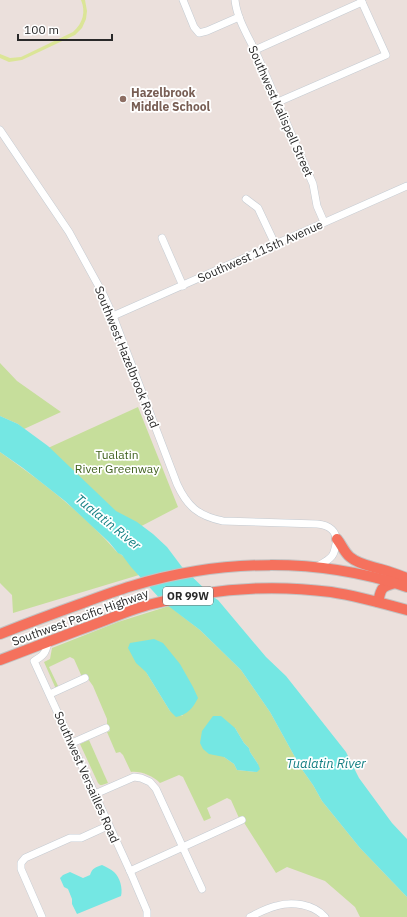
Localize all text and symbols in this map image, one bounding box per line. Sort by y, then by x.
scale bar [18,16,112,42]
text: 100 m [24,22,59,37]
street label: Southwest Kalispell Street [245,43,317,179]
place label: Hazelbrook Middle School [131,85,210,114]
marker: Hazelbrook Middle School [118,94,128,104]
street label: Southwest 115th Avenue [195,216,325,285]
street label: Southwest Hazelbrook Road [92,284,162,430]
park label: Tualatin River Greenway [75,447,159,476]
water label: Tualatin River [72,490,145,554]
street label: Southwest Pacific Highway [10,585,150,649]
road number: OR 99W [163,587,213,605]
street label: Southwest Versailles Road [51,709,123,845]
water label: Tualatin River [286,755,367,772]

